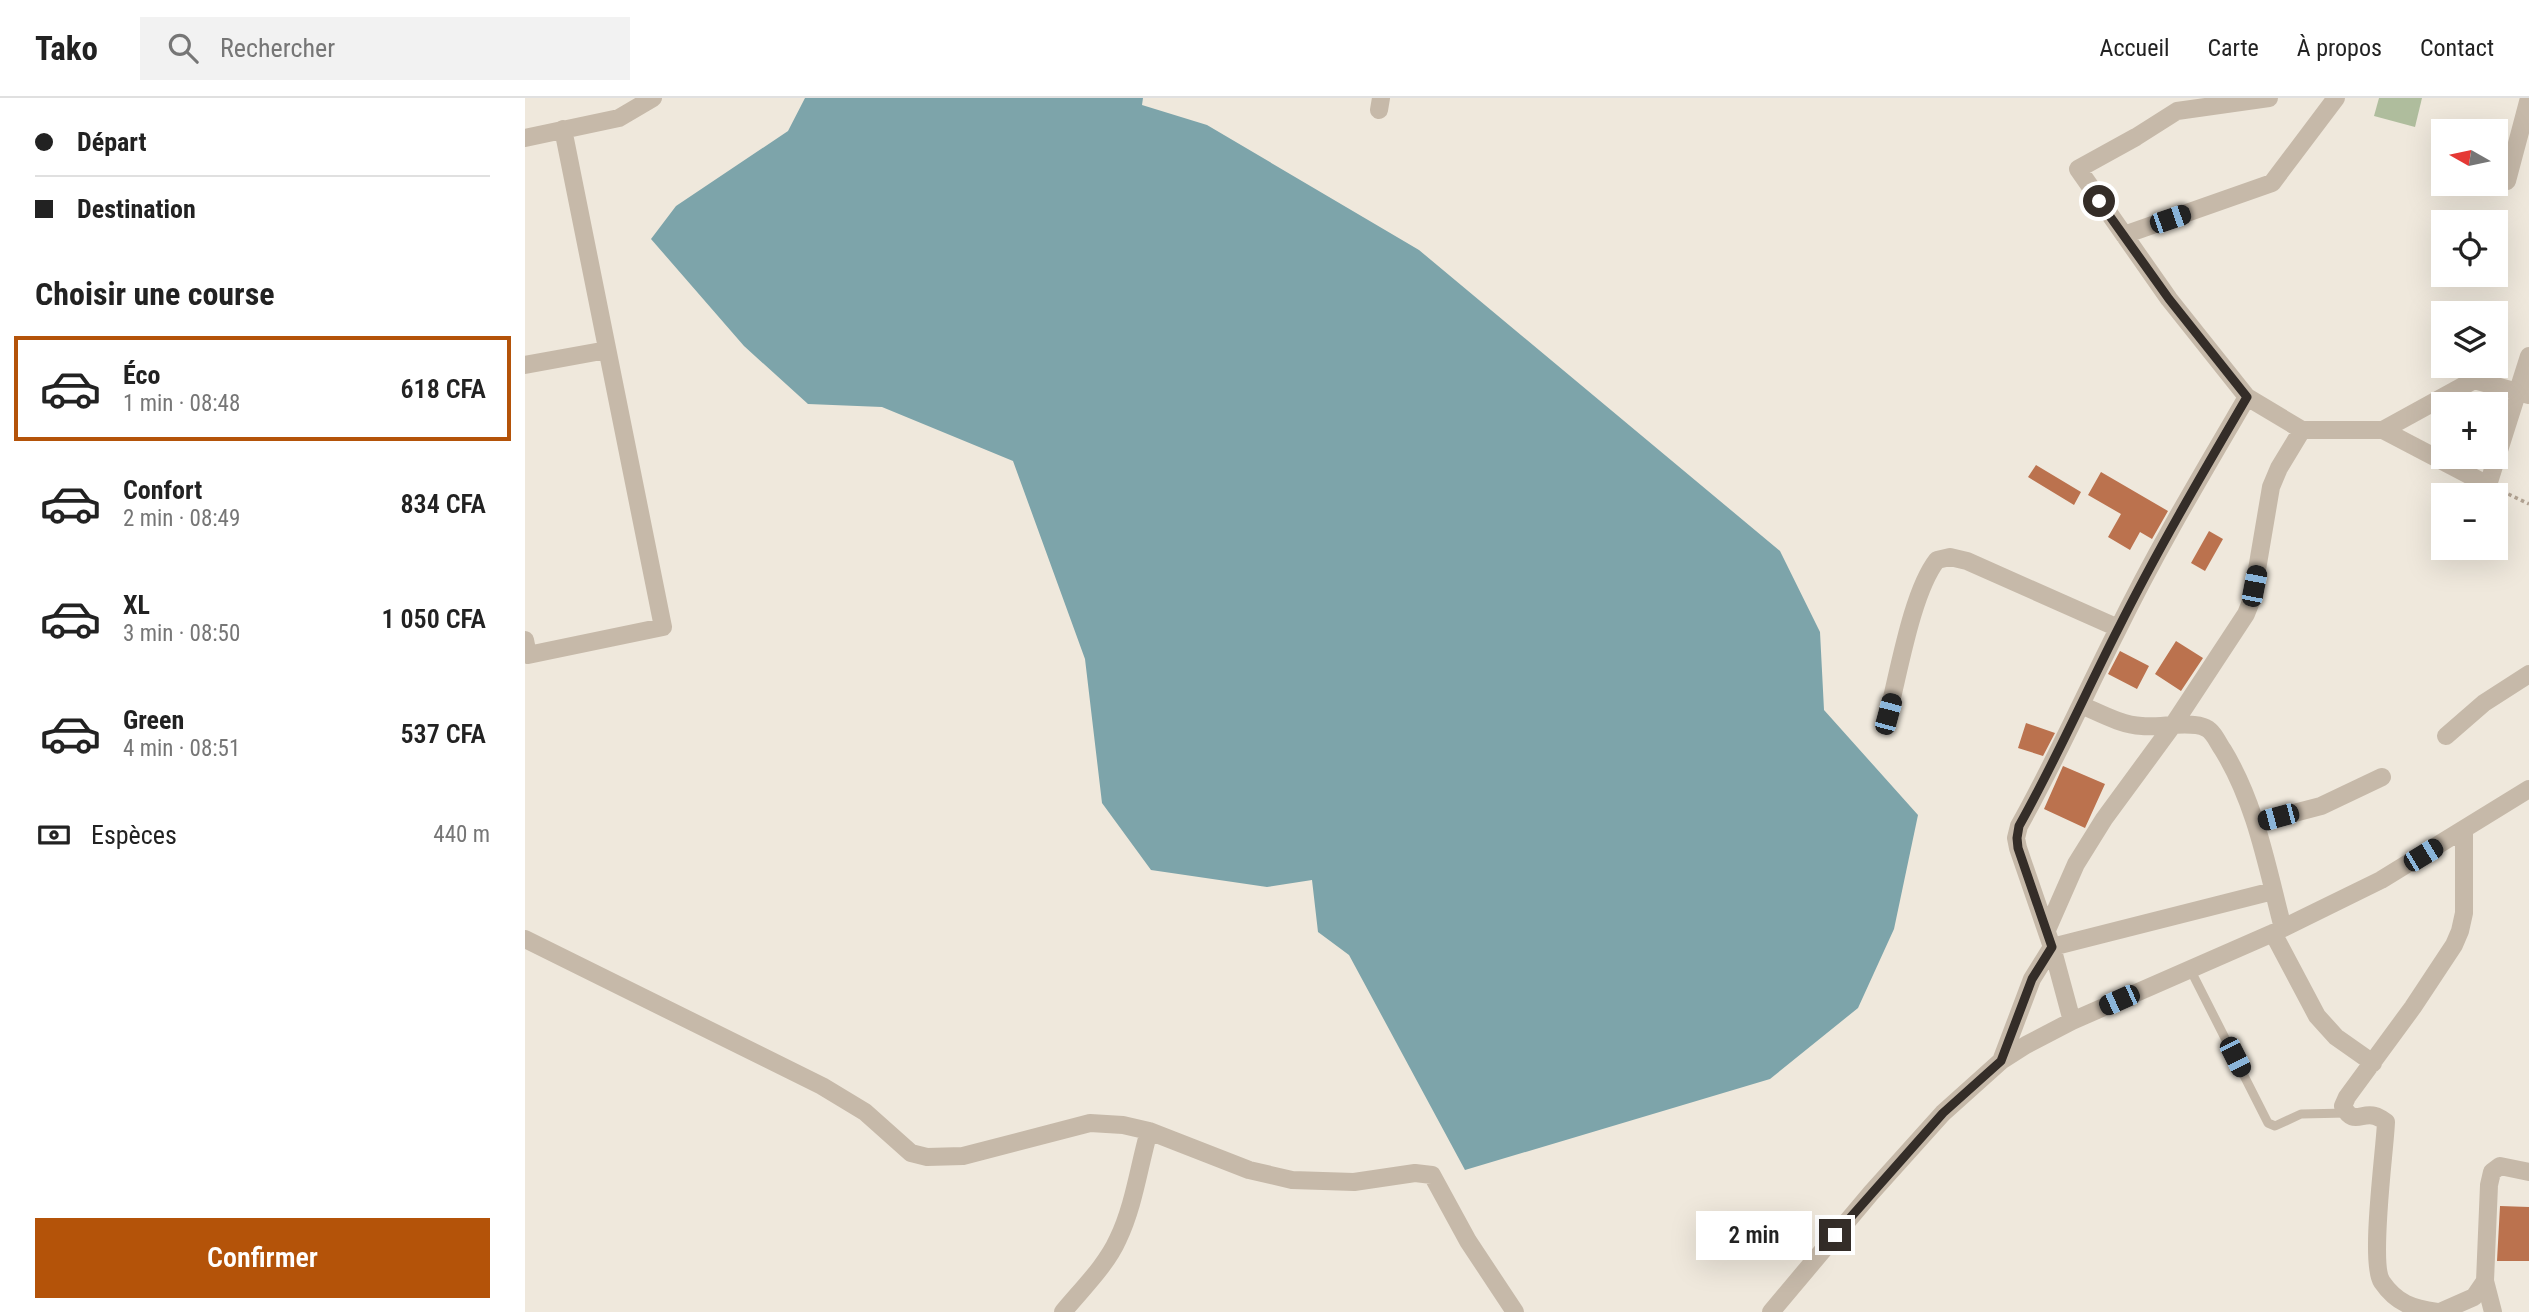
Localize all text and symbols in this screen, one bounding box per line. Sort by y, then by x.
search box [140,17,630,80]
text: Tako [35,29,98,68]
icon: search [164,29,202,67]
text: Rechercher [220,33,335,63]
text: Accueil [2100,34,2169,62]
text: Carte [2207,34,2259,62]
text: À propos [2297,34,2382,62]
text: Contact [2420,34,2494,62]
north arrow [2431,119,2508,196]
map controls [2431,119,2508,560]
text: Départ [77,127,146,157]
route start [2083,185,2115,217]
text: Destination [77,194,196,224]
car [2147,202,2194,236]
button: locate [2431,210,2508,287]
text: Choisir une course [35,275,275,313]
button: layers [2431,301,2508,378]
icon: car [39,357,102,420]
text: Éco [123,360,160,390]
text: 618 CFA [401,374,486,404]
text: 1 min · 08:48 [123,390,240,417]
button: + [2431,392,2508,469]
icon: car [39,472,102,535]
text: Confort [123,475,202,505]
button: − [2431,483,2508,560]
text: 834 CFA [401,489,486,519]
text: 2 min · 08:49 [123,505,240,532]
car [2240,563,2269,609]
icon: car [39,587,102,650]
text: XL [123,590,150,620]
text: 1 050 CFA [381,604,486,634]
text: 3 min · 08:50 [123,620,240,647]
car [1873,691,1904,737]
icon: car [39,702,102,765]
text: Green [123,705,184,735]
text: 537 CFA [401,719,486,749]
text: 4 min · 08:51 [123,735,240,762]
car [2255,801,2302,833]
icon: cash [35,816,73,854]
text: Espèces [91,820,177,850]
text: 440 m [433,821,490,848]
car [2400,835,2447,875]
car [2096,982,2143,1018]
car [2217,1034,2254,1080]
callout: 2 min [1695,1210,1811,1260]
button: Confirmer [35,1218,490,1298]
route end [1819,1219,1851,1251]
text: 2 min [1729,1222,1779,1249]

